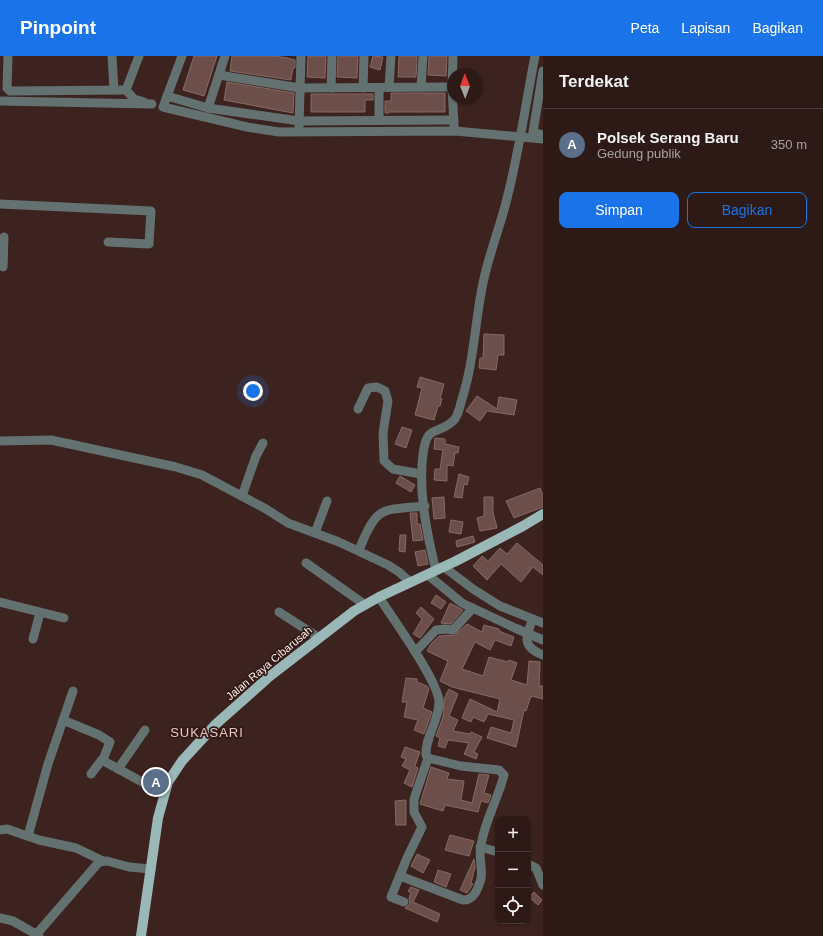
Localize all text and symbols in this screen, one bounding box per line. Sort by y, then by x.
text: Pinpoint [20,17,96,38]
text: Peta [631,20,659,36]
text: Lapisan [681,20,730,36]
text: Bagikan [752,20,803,36]
north arrow [447,68,483,104]
text: Terdekat [559,72,629,91]
text: Polsek Serang Baru [597,129,739,146]
text: A [567,137,577,152]
text: 350 m [771,137,807,152]
text: Gedung publik [597,146,681,161]
button: Simpan [559,192,679,228]
button: Bagikan [687,192,807,228]
your location [243,381,263,401]
street label: Jalan Raya Cibarusah [224,624,314,702]
district label: SUKASARI [170,725,244,740]
pin: A [143,767,169,797]
map controls [495,816,531,924]
button: + [495,816,531,852]
button: − [495,852,531,888]
button: locate [495,888,531,924]

